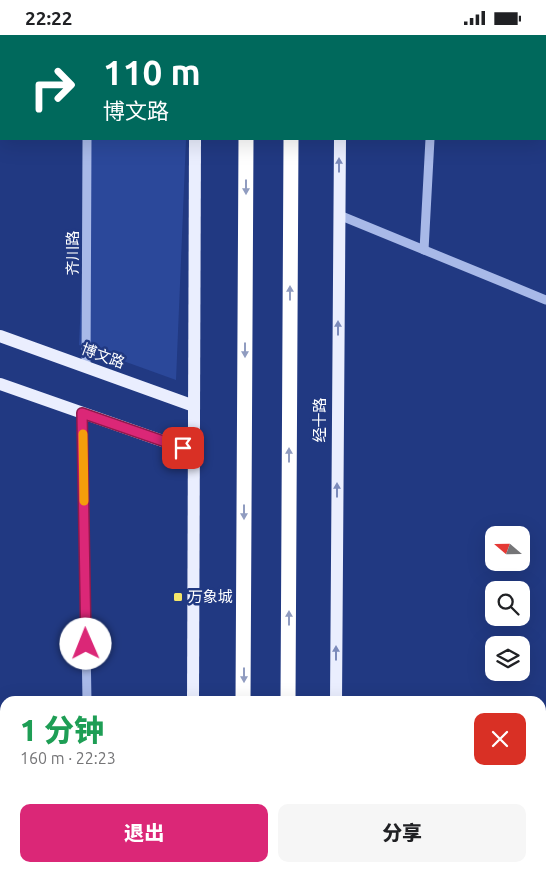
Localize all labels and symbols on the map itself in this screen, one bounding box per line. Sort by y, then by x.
one-way arrow [336,157,344,173]
one-way arrow [242,180,250,196]
street label: 齐川路 [64,230,81,276]
one-way arrow [286,284,294,300]
one-way arrow [334,319,342,335]
street label: 博文路 [79,340,127,371]
one-way arrow [241,342,249,358]
street label: 经十路 [311,397,328,443]
pin [162,427,204,469]
one-way arrow [285,447,293,463]
one-way arrow [333,482,341,498]
one-way arrow [240,505,248,521]
north arrow [485,526,530,571]
place label: 万象城 [188,588,233,605]
marker: 万象城 [172,591,184,603]
one-way arrow [285,609,293,625]
position arrow [59,617,111,669]
one-way arrow [332,644,340,660]
one-way arrow [240,667,248,683]

